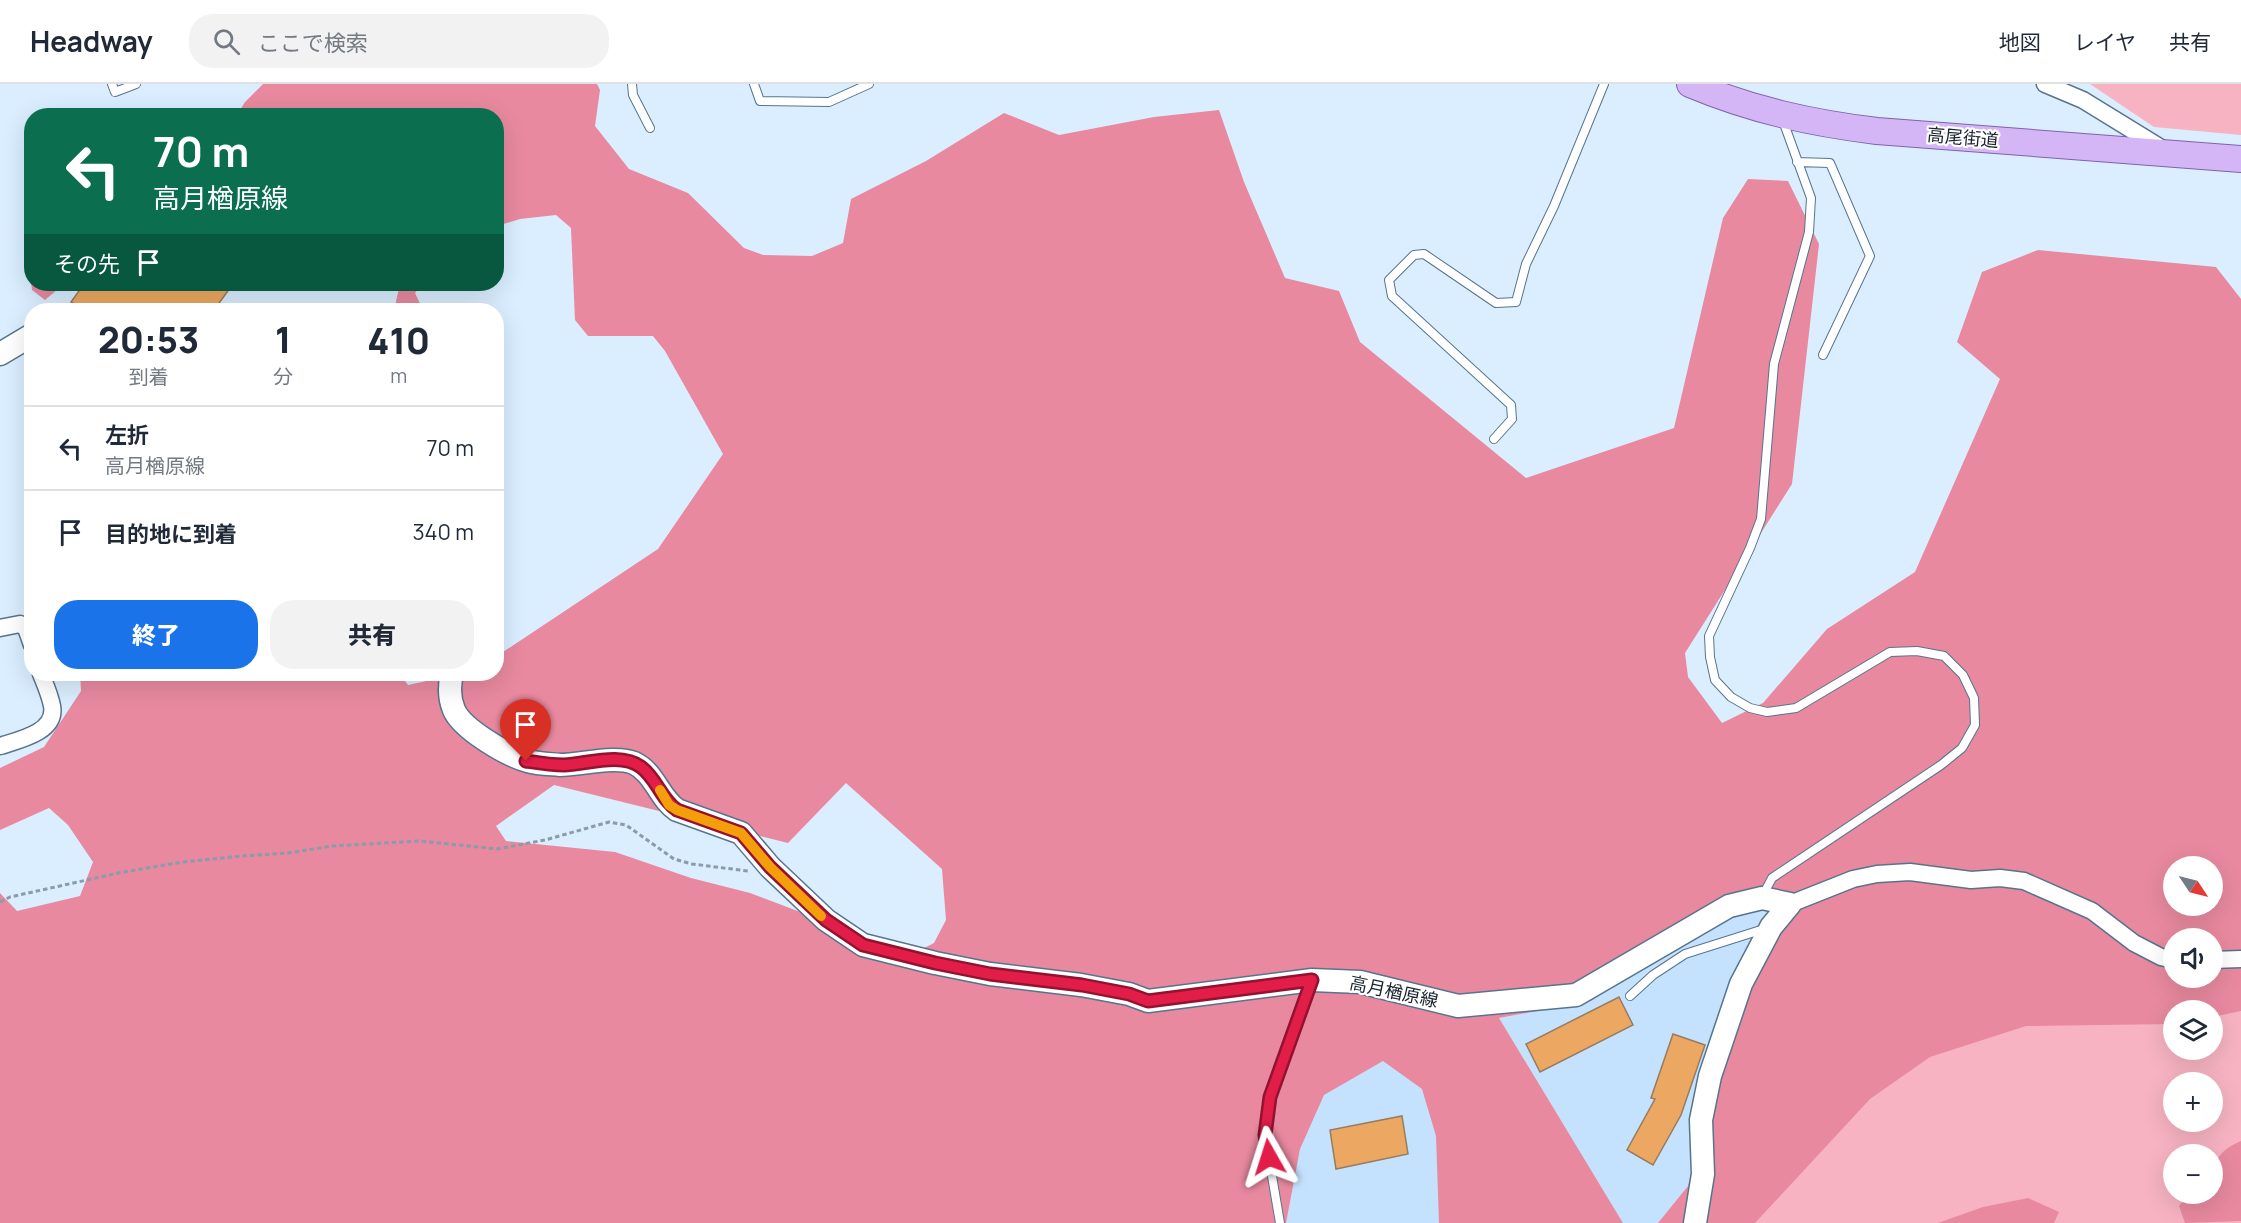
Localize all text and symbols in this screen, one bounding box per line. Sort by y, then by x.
search box [189,14,609,68]
text: Headway [30,22,153,60]
icon: search [210,25,243,58]
text: ここで検索 [258,28,368,58]
text: 地図 [1999,28,2041,56]
text: レイヤ [2074,28,2136,56]
text: 共有 [2169,28,2211,56]
text: 70 m [153,122,249,180]
street label: 高尾街道 [1926,122,2000,152]
icon: left [54,132,132,210]
text: 高月楢原線 [153,179,288,216]
icon: arrive [132,246,165,279]
text: その先 [54,249,120,279]
text: 20:53 [98,315,199,364]
text: 1 [275,315,291,364]
text: 410 [367,316,430,365]
text: m [390,362,407,389]
text: 到着 [129,363,169,390]
text: 分 [273,363,293,390]
text: 左折 [105,420,149,450]
icon: left [54,432,87,465]
text: 70 m [426,433,474,463]
text: 高月楢原線 [105,452,205,479]
icon: arrive [54,516,87,549]
text: 340 m [412,517,474,547]
text: 目的地に到着 [105,519,237,549]
button: 終了 [54,600,258,669]
button: 共有 [270,600,474,669]
pin [500,699,551,761]
icon: arrive [509,708,542,741]
north arrow [2163,856,2223,916]
map controls [2163,856,2223,1204]
button: sound [2163,928,2223,988]
street label: 高月楢原線 [1347,970,1441,1012]
button: layers [2163,1000,2223,1060]
button: + [2163,1072,2223,1132]
position arrow [1237,1125,1301,1189]
button: − [2163,1144,2223,1204]

